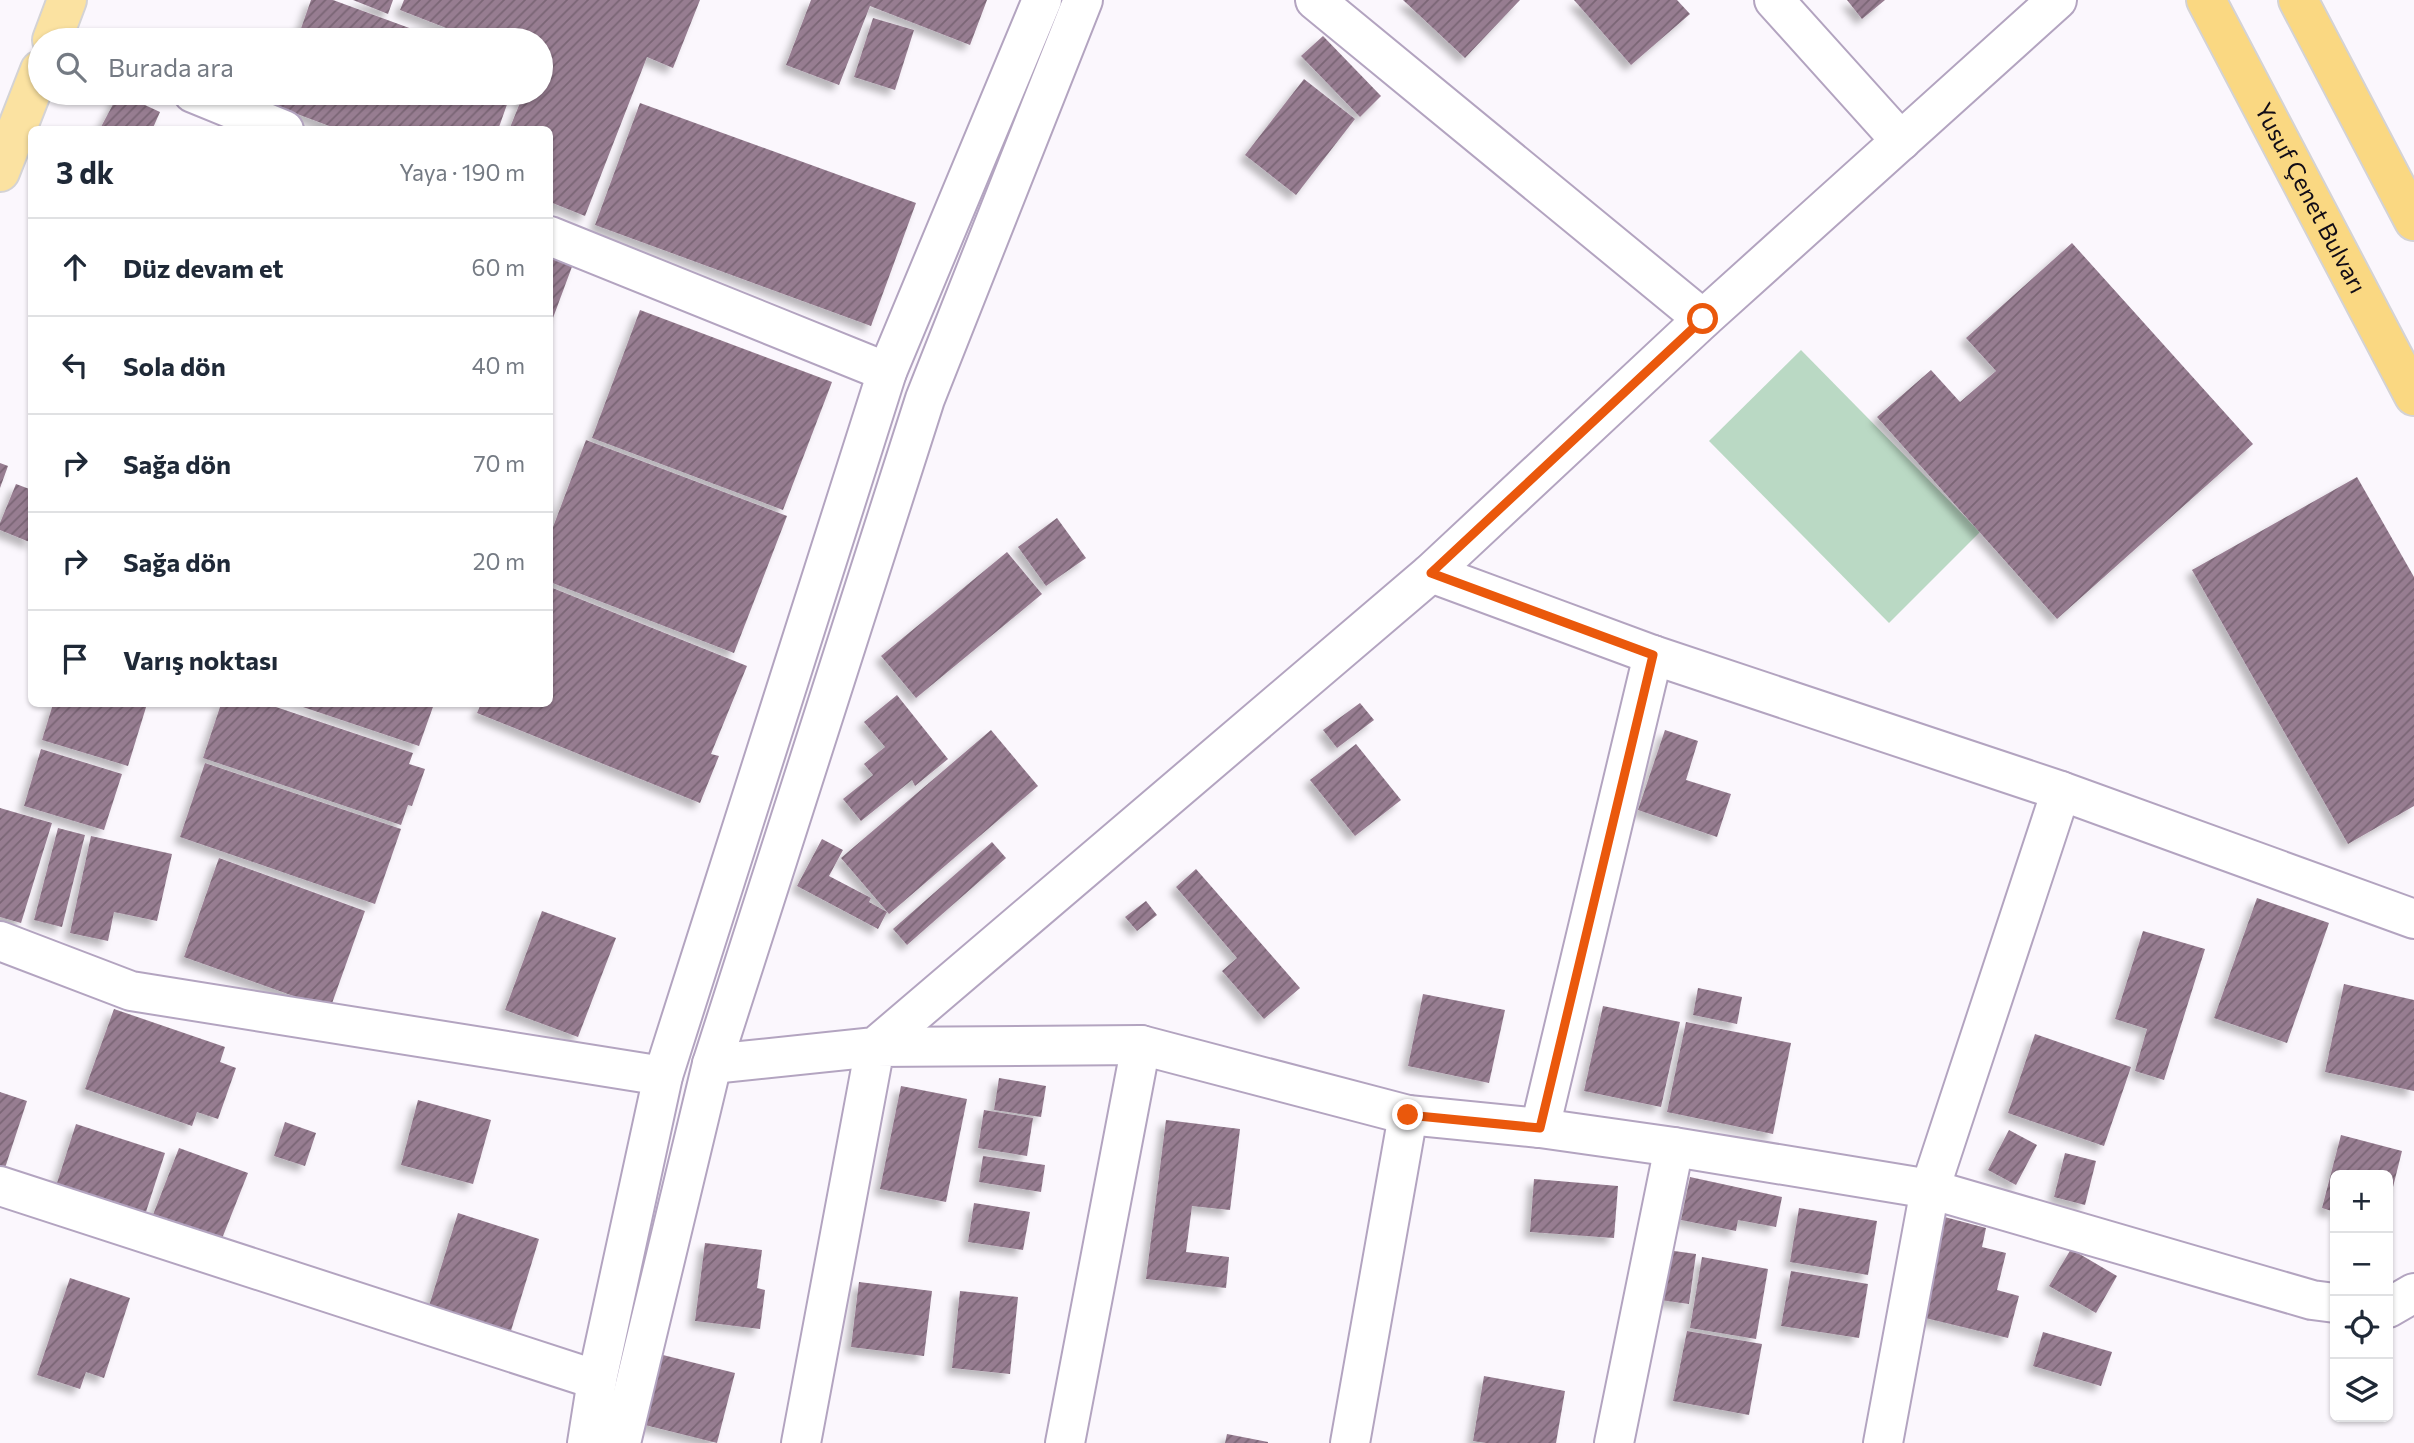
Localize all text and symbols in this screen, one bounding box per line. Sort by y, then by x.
search box [28,28,553,105]
icon: search [52,48,90,86]
text: Burada ara [108,51,234,82]
street label: Yusuf Çenet Bulvarı [2250,97,2373,298]
text: 3 dk [56,153,114,190]
text: Yaya · 190 m [399,158,525,186]
icon: ahead [56,248,94,286]
text: Düz devam et [123,252,284,283]
text: 60 m [472,253,525,281]
route start [1687,303,1718,334]
icon: left [56,346,94,384]
text: Sola dön [123,350,226,381]
text: 40 m [472,351,525,379]
icon: right [56,444,94,482]
text: Sağa dön [123,448,231,479]
text: 70 m [473,449,525,477]
icon: right [56,542,94,580]
text: Sağa dön [123,546,231,577]
text: 20 m [473,547,525,575]
icon: arrive [56,640,94,678]
text: Varış noktası [123,644,278,675]
route end [1392,1099,1423,1130]
map controls [2330,1170,2393,1422]
button: + [2330,1170,2393,1233]
button: − [2330,1233,2393,1296]
button: locate [2330,1296,2393,1359]
button: layers [2330,1359,2393,1422]

